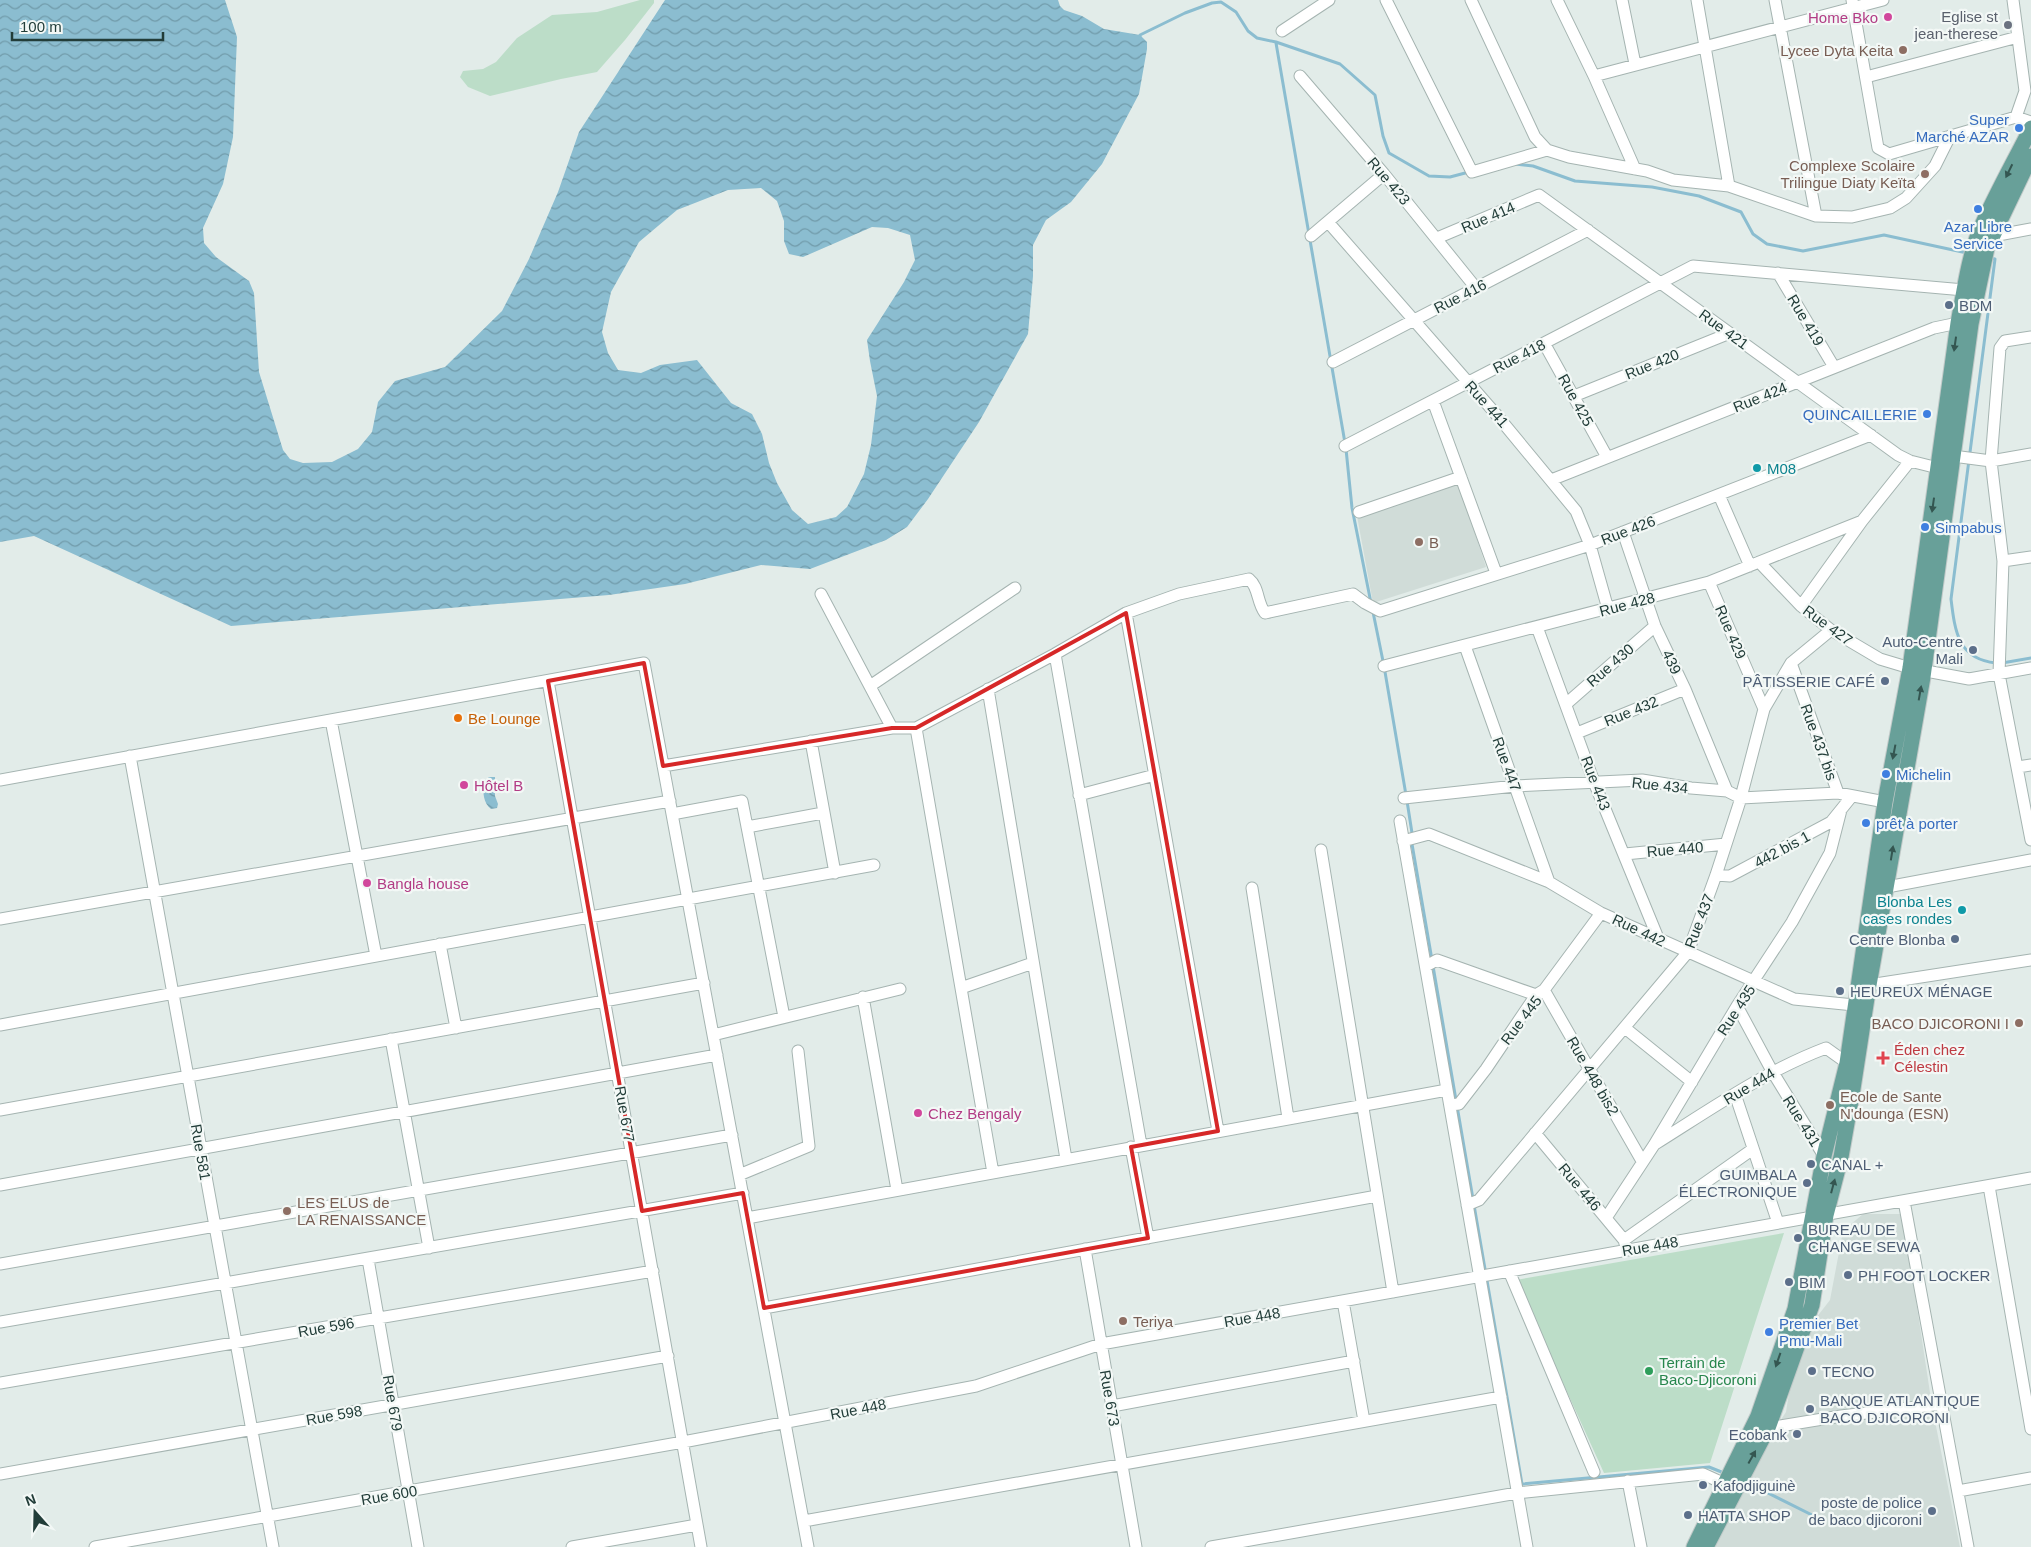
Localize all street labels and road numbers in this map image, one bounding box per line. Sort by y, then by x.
street label: Rue 423 [1364,154,1414,208]
street label: Rue 414 [1459,198,1517,236]
street label: Rue 416 [1431,276,1489,316]
street label: Rue 419 [1784,291,1828,349]
street label: Rue 421 [1696,305,1752,353]
street label: Rue 418 [1490,336,1548,376]
street label: Rue 420 [1623,345,1681,383]
street label: Rue 425 [1555,371,1597,429]
street label: Rue 441 [1462,377,1512,431]
street label: Rue 424 [1731,378,1789,416]
street label: Rue 426 [1598,512,1658,548]
street label: Rue 428 [1597,588,1657,620]
street label: Rue 427 [1800,601,1856,649]
street label: Rue 429 [1712,603,1750,661]
street label: Rue 430 [1583,640,1637,690]
street label: 439 [1659,647,1685,677]
street label: Rue 432 [1602,692,1660,730]
street label: Rue 437 bis [1797,701,1841,783]
street label: Rue 447 [1489,734,1525,794]
street label: Rue 443 [1578,753,1614,813]
street label: Rue 434 [1631,774,1689,796]
street label: 442 bis 1 [1751,827,1813,871]
street label: Rue 440 [1646,838,1704,860]
street label: Rue 437 [1681,891,1717,951]
street label: Rue 442 [1610,910,1668,950]
street label: Rue 435 [1713,982,1759,1038]
street label: Rue 445 [1497,992,1545,1048]
street label: Rue 448 bis2 [1564,1033,1622,1119]
street label: Rue 444 [1720,1064,1778,1108]
street label: Rue 677 [612,1085,638,1143]
street label: Rue 431 [1780,1092,1824,1150]
street label: Rue 581 [188,1123,214,1181]
street label: Rue 446 [1555,1160,1605,1214]
street label: Rue 448 [1621,1233,1679,1259]
street label: Rue 448 [1223,1304,1281,1330]
street label: Rue 596 [297,1314,355,1340]
street label: Rue 673 [1097,1369,1123,1427]
street label: Rue 679 [380,1374,406,1432]
street label: Rue 448 [829,1395,887,1423]
street label: Rue 598 [305,1402,363,1428]
street label: Rue 600 [360,1482,418,1508]

